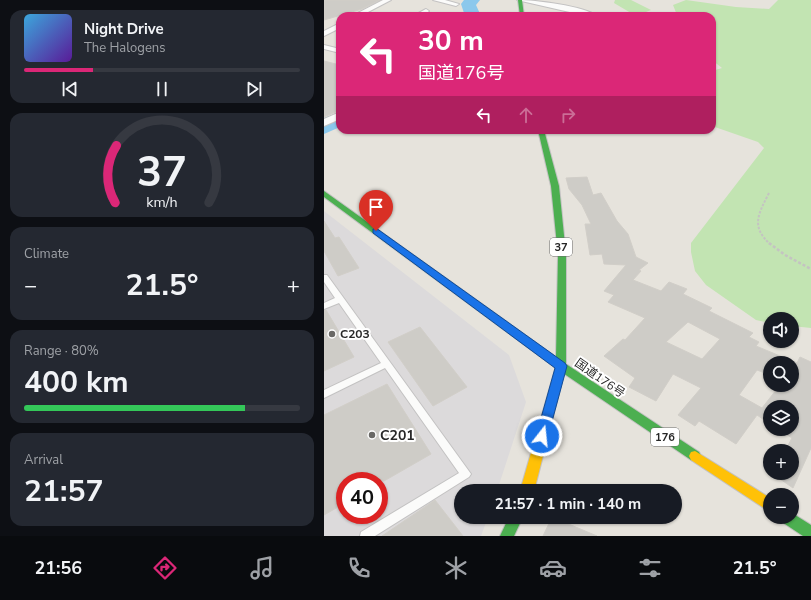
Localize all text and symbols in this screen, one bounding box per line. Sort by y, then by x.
text: Night Drive [84,19,164,39]
text: 30 m [418,22,484,60]
icon: left [352,28,404,80]
text: The Halogens [84,39,165,57]
text: 国道176号 [418,61,504,85]
icon: previous [59,78,81,100]
icon: pause [151,78,173,100]
icon: next [243,78,265,100]
icon: left [473,104,495,126]
icon: ahead [515,104,537,126]
icon: right [557,104,579,126]
text: 37 [137,144,187,201]
pin [359,190,393,231]
text: km/h [146,193,178,212]
icon: arrive [365,196,387,218]
road number: 37 [550,238,572,256]
text: Climate [24,245,69,263]
text: 21.5° [126,265,198,306]
text: − [24,271,37,301]
text: + [287,271,300,301]
map controls [763,312,799,524]
button: sound [763,312,799,348]
place label: C203 [340,326,370,342]
marker: C203 [327,329,337,339]
text: Range · 80% [24,342,99,360]
street label: 国道176号 [572,355,628,401]
button: search [763,356,799,392]
text: 400 km [24,362,129,403]
button: layers [763,400,799,436]
position arrow [521,415,563,457]
place label: C201 [380,426,415,445]
road number: 176 [651,428,679,446]
marker: C201 [367,430,377,440]
button: + [763,444,799,480]
text: Arrival [24,451,63,469]
text: 21:57 [24,471,103,512]
speed limit sign: 40 [336,472,388,524]
button: − [763,488,799,524]
text: 21:57 · 1 min · 140 m [495,494,641,514]
icon: directions [151,554,179,582]
icon: music [248,554,276,582]
icon: phone [345,554,373,582]
icon: climate [442,554,470,582]
icon: car [539,554,567,582]
icon: filters [636,554,664,582]
text: 21:56 [34,556,82,580]
text: 21.5° [733,556,777,580]

